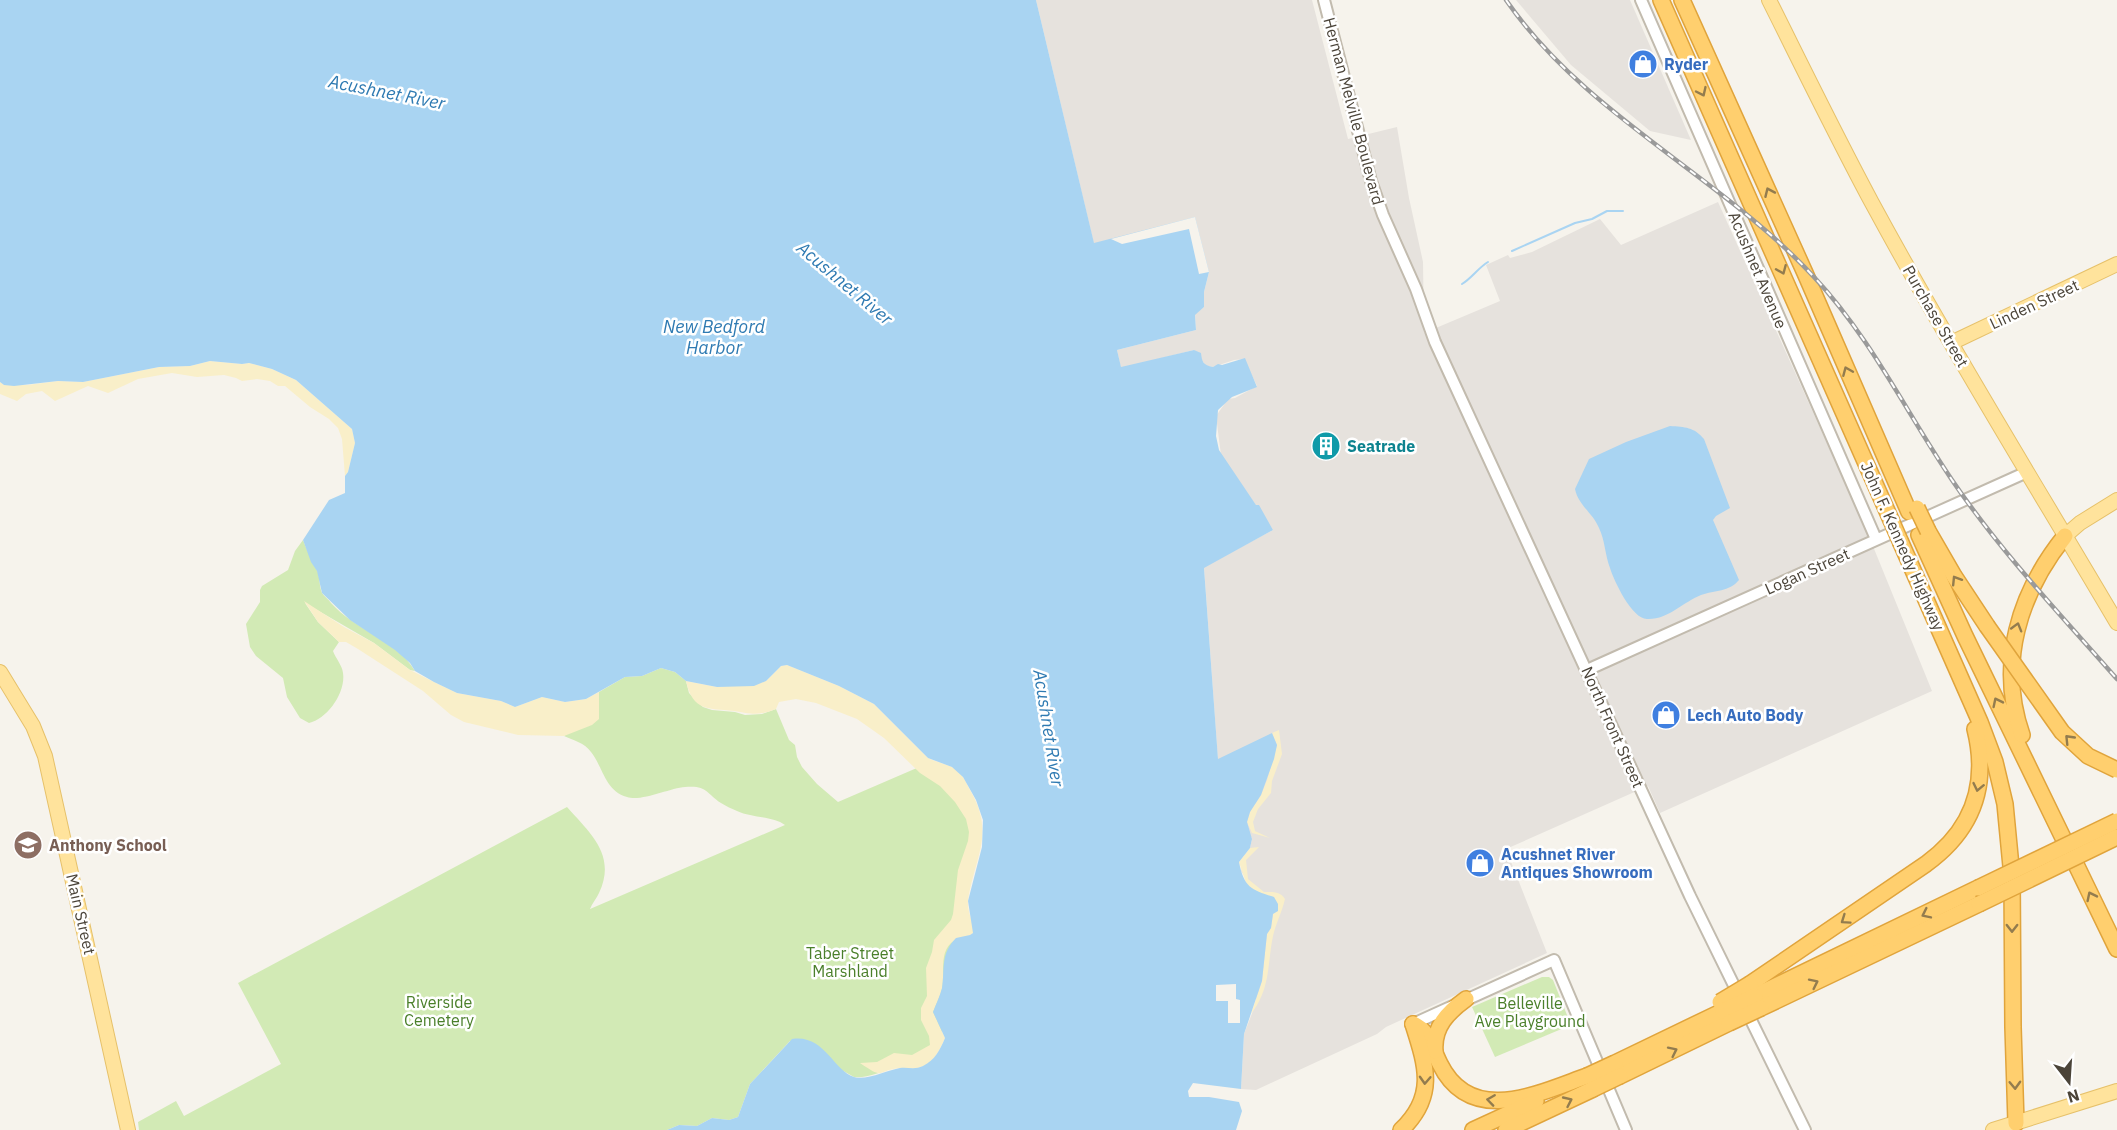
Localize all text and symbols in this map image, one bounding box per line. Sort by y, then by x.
street label: Herman Melville Boulevard [1319,15,1389,207]
shop icon: Ryder [1627,48,1659,80]
place label: Ryder [1664,54,1709,74]
water label: Acushnet River [326,69,448,115]
one-way arrow [1695,85,1707,96]
one-way arrow [1764,188,1776,199]
street label: Acushnet Avenue [1724,209,1792,332]
water label: Acushnet River [792,236,898,330]
street label: Purchase Street [1899,261,1973,371]
one-way arrow [1775,263,1787,274]
street label: Linden Street [1986,275,2082,333]
water label: New Bedford Harbor [663,315,766,359]
one-way arrow [1842,366,1854,377]
building icon: Seatrade [1310,430,1342,462]
place label: Seatrade [1347,436,1415,456]
street label: John F. Kennedy Highway [1857,458,1949,634]
street label: Logan Street [1762,543,1852,599]
one-way arrow [1953,575,1964,586]
one-way arrow [2010,622,2023,632]
street label: North Front Street [1577,663,1649,791]
water label: Acushnet River [1028,667,1070,789]
one-way arrow [1993,697,2005,708]
shop icon: Lech Auto Body [1650,699,1682,731]
place label: Lech Auto Body [1687,705,1804,725]
one-way arrow [2065,735,2076,746]
one-way arrow [1972,781,1985,791]
school or university icon: Anthony School [12,829,44,861]
place label: Anthony School [49,835,167,855]
place label: Acushnet River Antiques Showroom [1501,844,1653,882]
shop icon: Acushnet River Antiques Showroom [1464,847,1496,879]
street label: Main Street [62,872,100,956]
one-way arrow [2087,892,2099,903]
one-way arrow [1921,906,1932,918]
one-way arrow [1840,913,1851,924]
one-way arrow [2006,923,2018,932]
park label: Taber Street Marshland [806,943,894,981]
one-way arrow [1807,978,1818,990]
park label: Riverside Cemetery [404,992,474,1030]
park label: Belleville Ave Playground [1475,993,1585,1031]
one-way arrow [1666,1046,1677,1058]
north arrow [2039,1052,2099,1112]
one-way arrow [1419,1075,1432,1084]
one-way arrow [2009,1081,2022,1090]
text: N [2065,1085,2082,1108]
one-way arrow [1486,1094,1495,1107]
one-way arrow [1562,1096,1573,1108]

